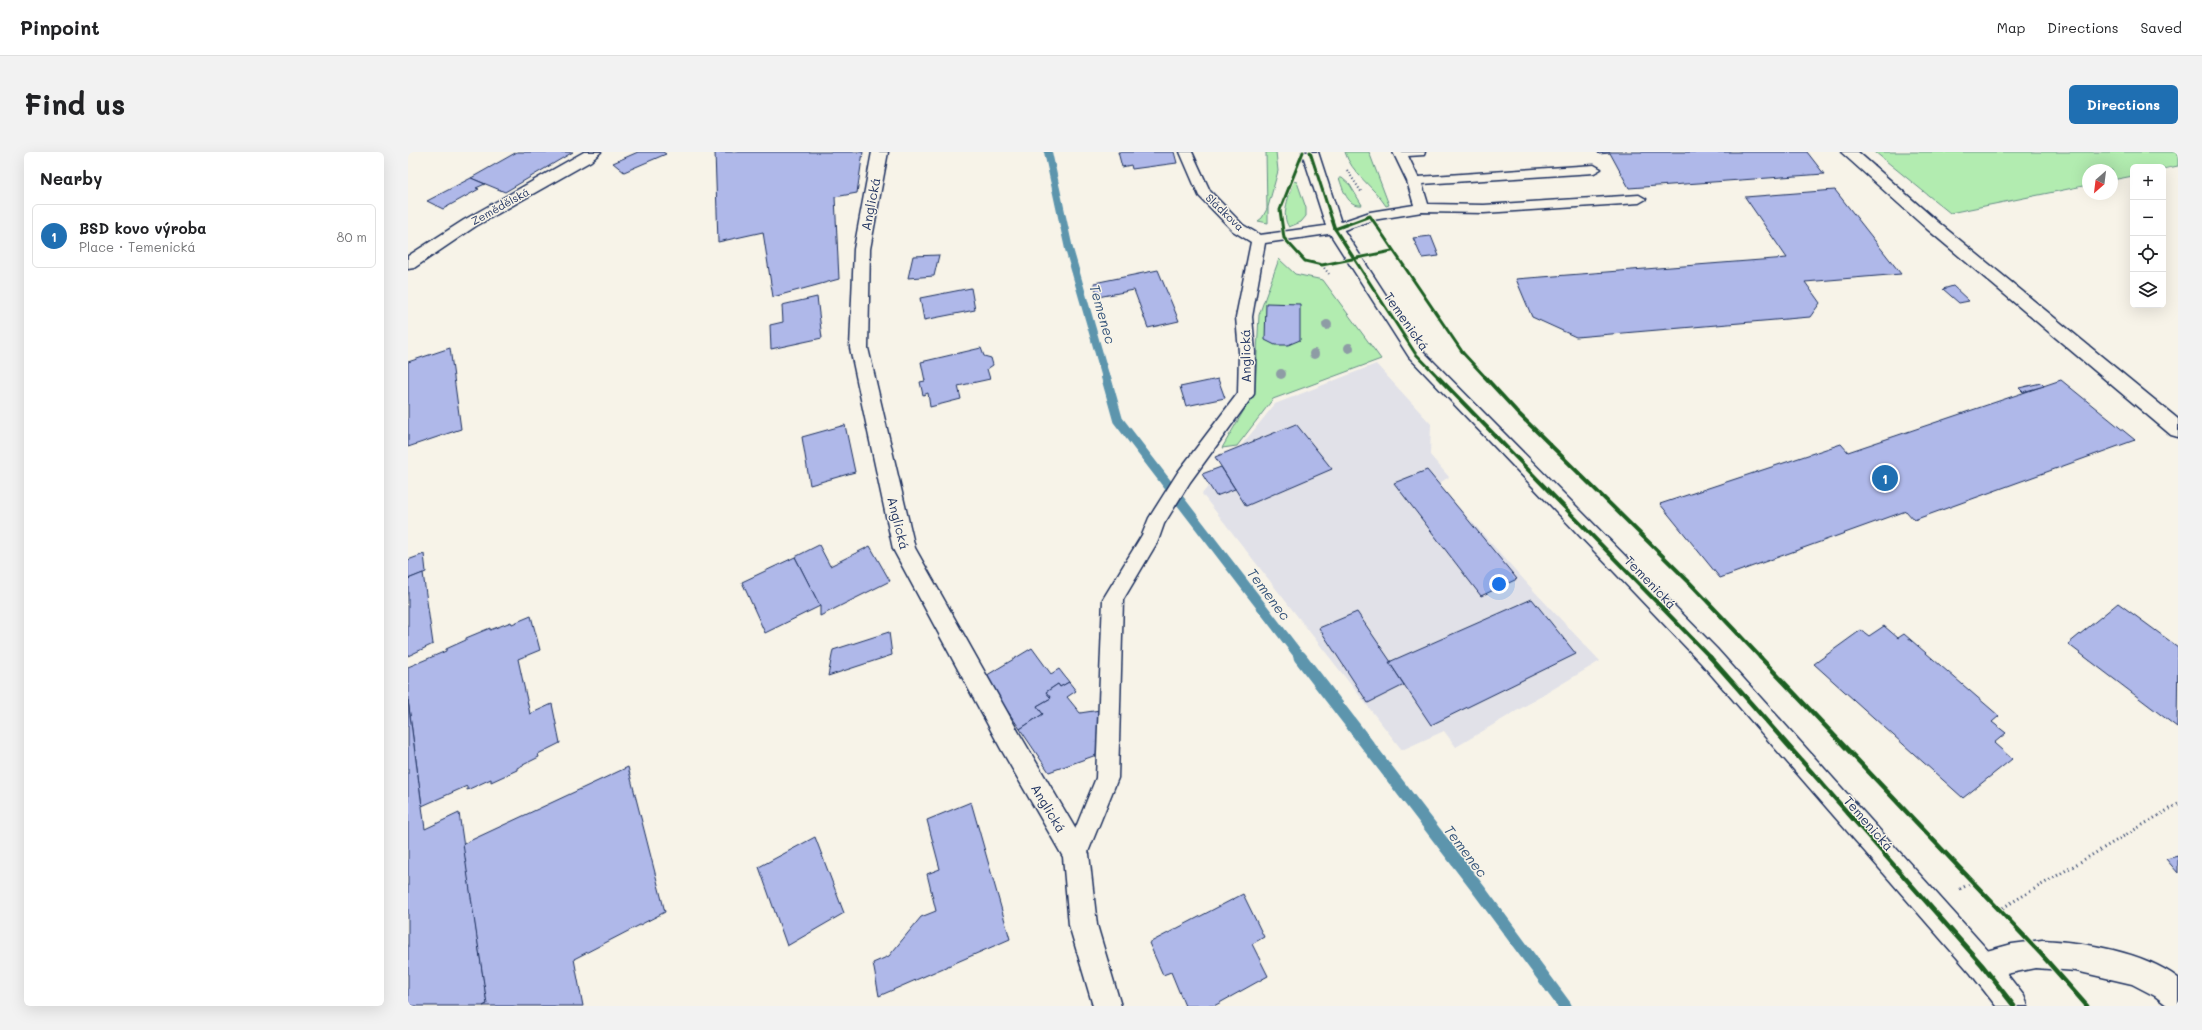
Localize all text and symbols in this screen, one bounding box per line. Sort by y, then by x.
text: Pinpoint [20,15,100,40]
text: Map [1997,18,2025,37]
text: Directions [2047,18,2118,37]
text: Saved [2140,18,2182,37]
button: Directions [2069,85,2178,124]
text: Find us [24,86,125,122]
north arrow [2082,164,2118,200]
map controls [2130,164,2166,308]
button: + [2130,164,2166,200]
text: Nearby [40,167,102,189]
street label: Anglická [857,176,883,232]
street label: Zemědělská [468,184,532,228]
street label: Sládkova [1203,190,1248,234]
button: − [2130,200,2166,236]
text: BSD kovo výroba [79,218,206,238]
text: 1 [51,228,57,245]
text: 80 m [337,228,367,245]
button: locate [2130,236,2166,272]
text: Place · Temenická [79,238,196,255]
button: layers [2130,272,2166,308]
water label: Temenec [1085,282,1121,346]
street label: Temenická [1381,288,1433,354]
street label: Anglická [1236,329,1254,383]
pin: 1 [1872,463,1898,493]
street label: Anglická [884,495,914,551]
street label: Temenická [1621,552,1681,612]
water label: Temenec [1243,564,1295,624]
your location [1489,574,1509,594]
street label: Anglická [1028,781,1070,835]
street label: Temenická [1840,792,1898,854]
water label: Temenec [1440,821,1492,881]

